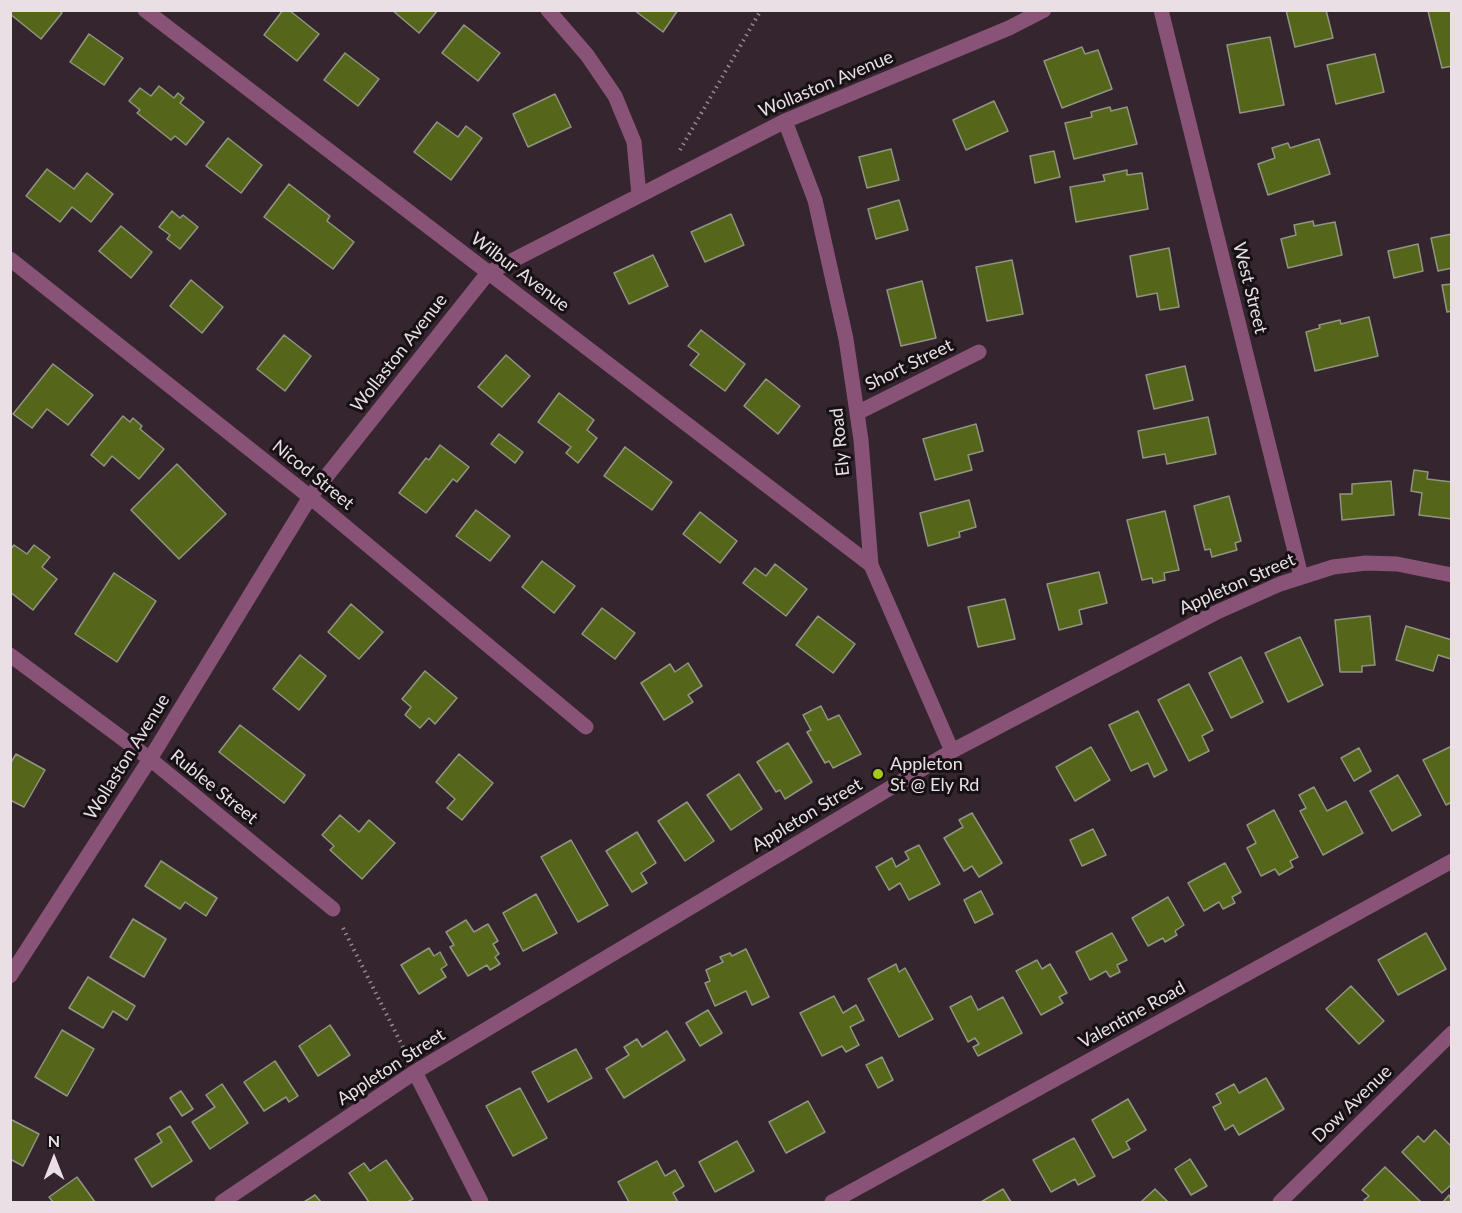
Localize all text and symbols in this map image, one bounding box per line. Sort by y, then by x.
street label: Wollaston Avenue [756,46,896,122]
street label: Wilbur Avenue [466,228,574,316]
street label: West Street [1228,240,1272,336]
street label: Wollaston Avenue [346,290,452,416]
street label: Short Street [862,334,956,396]
street label: Ely Road [826,407,854,477]
street label: Nicod Street [268,436,358,514]
street label: Appleton Street [1176,549,1298,619]
street label: Wollaston Avenue [80,690,174,824]
street label: Rublee Street [166,745,262,829]
place label: Appleton St @ Ely Rd [890,753,979,795]
marker: Appleton St @ Ely Rd [871,767,885,781]
street label: Appleton Street [748,774,866,856]
street label: Valentine Road [1075,977,1189,1053]
street label: Appleton Street [333,1024,449,1110]
street label: Dow Avenue [1308,1061,1396,1147]
north arrow [24,1129,84,1189]
text: N [48,1131,60,1150]

